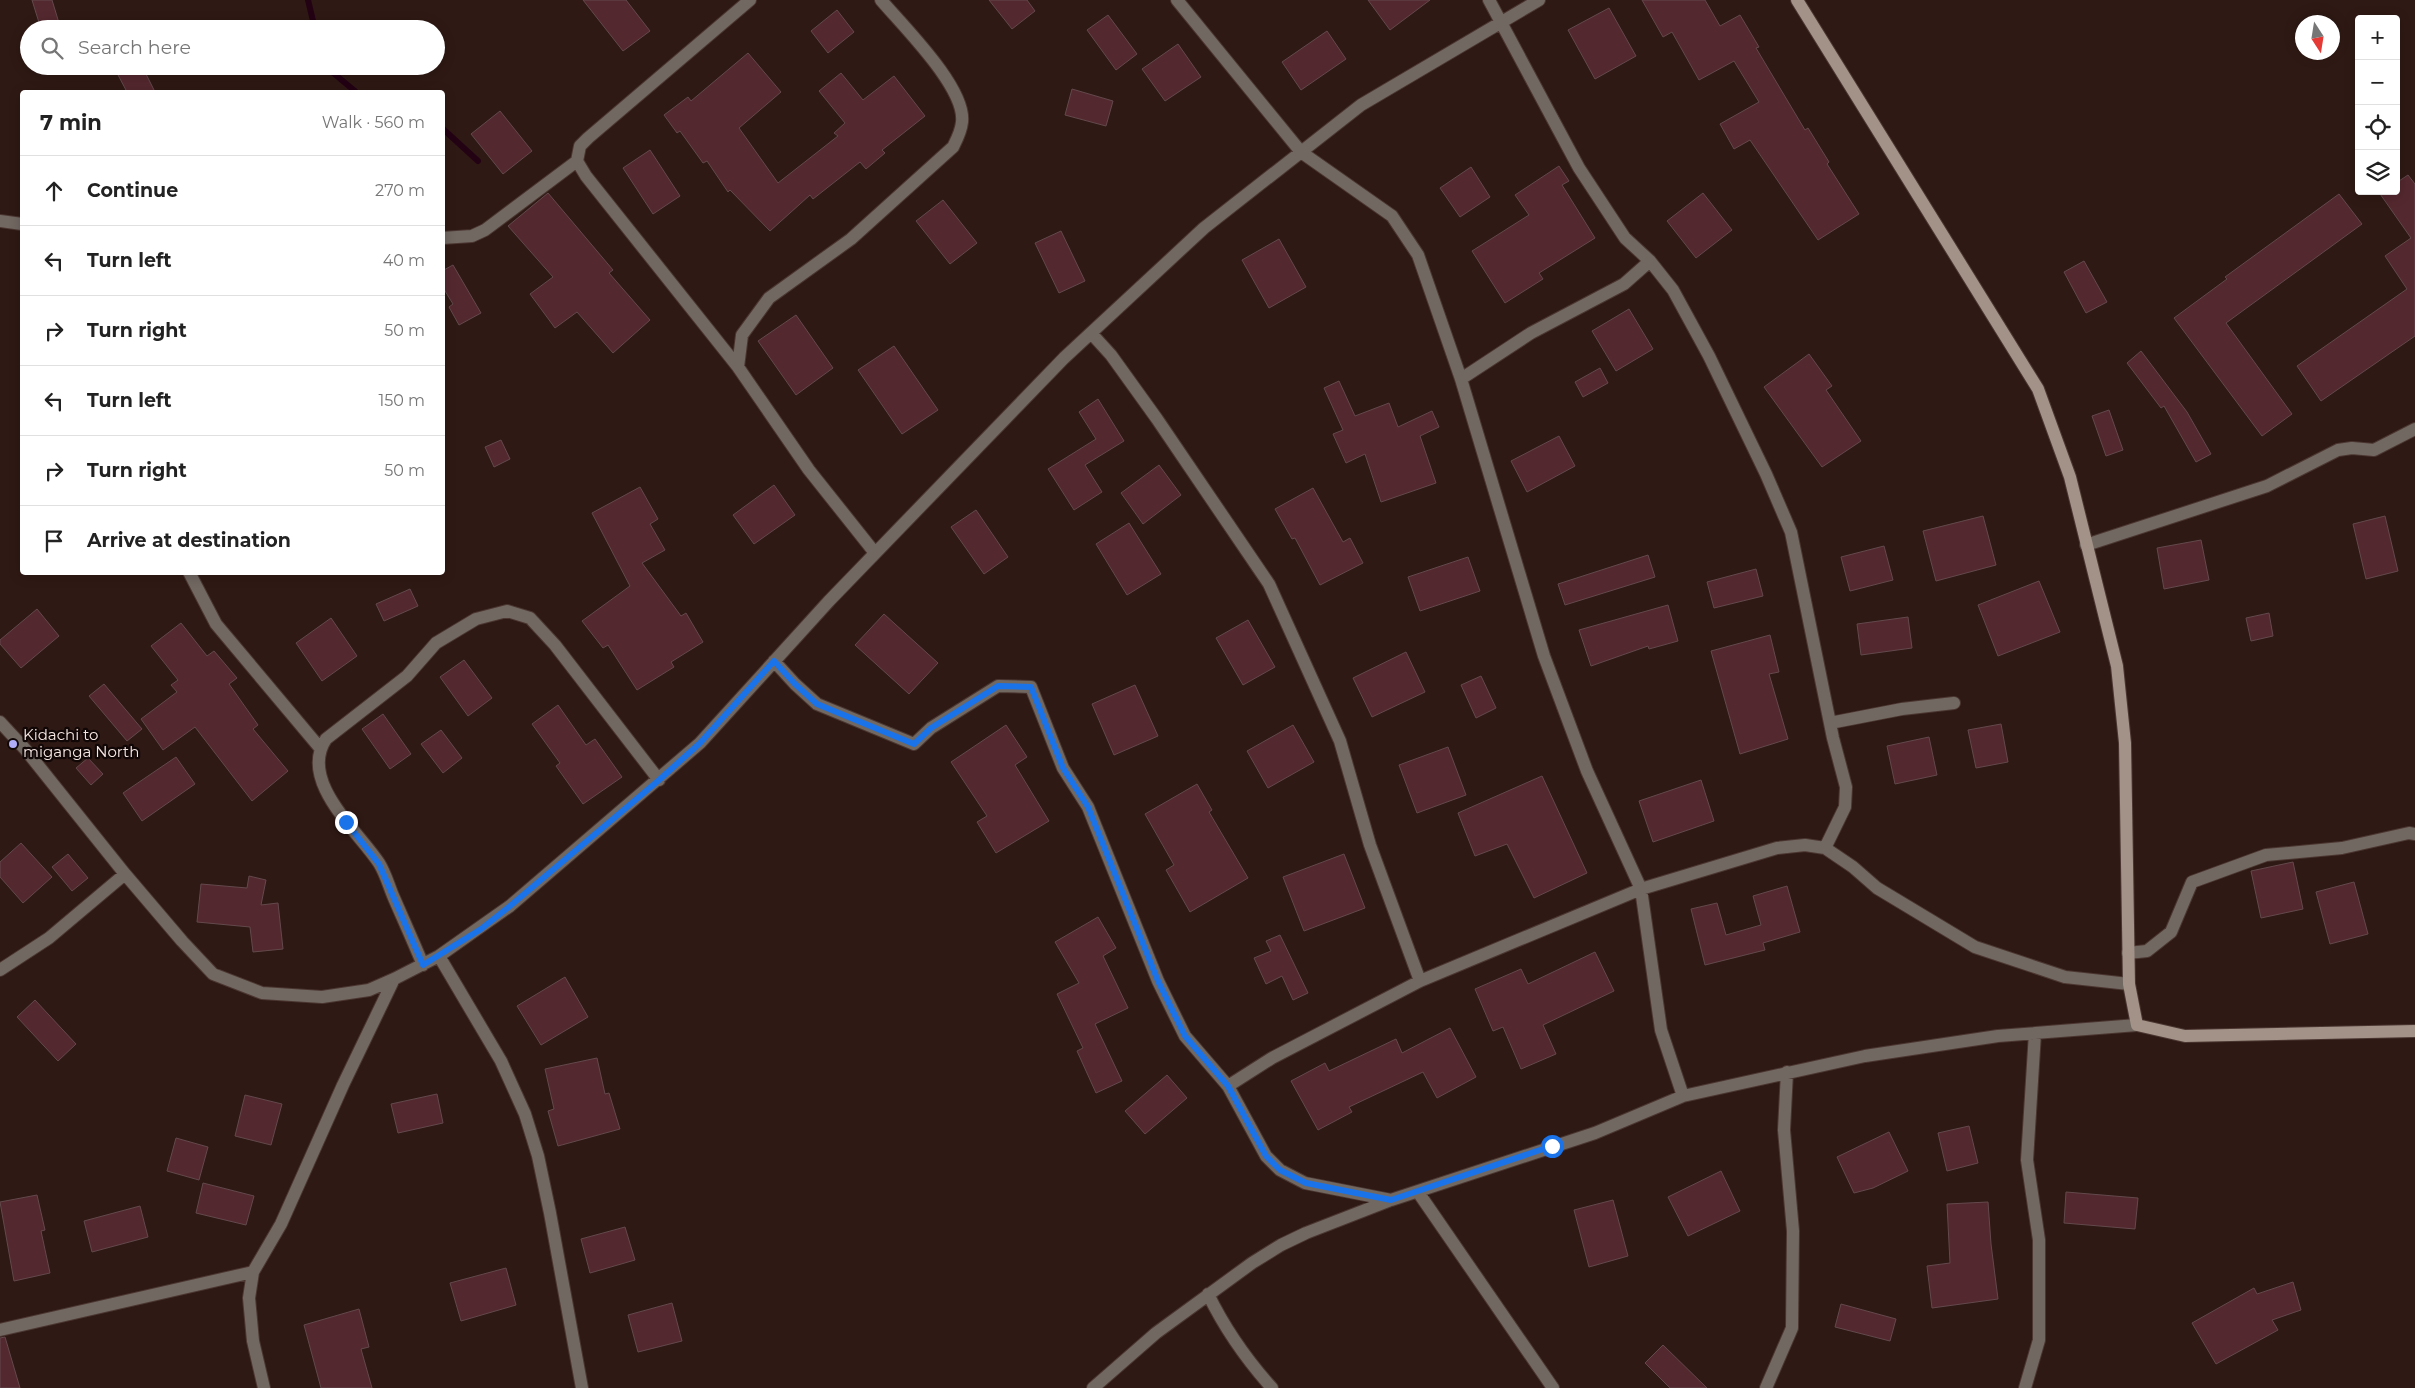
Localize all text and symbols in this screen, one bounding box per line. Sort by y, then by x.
north arrow [2295,15,2340,60]
map controls [2355,15,2400,195]
button: + [2355,15,2400,60]
search box [20,20,445,75]
icon: search [38,34,66,62]
text: Search here [78,36,191,59]
button: − [2355,60,2400,105]
button: locate [2355,105,2400,150]
text: 7 min [40,110,102,135]
text: Walk · 560 m [322,113,425,132]
button: layers [2355,150,2400,195]
icon: ahead [40,177,68,205]
text: Continue [87,179,178,202]
text: 270 m [375,181,425,200]
icon: left [40,247,68,275]
text: Turn left [87,249,172,272]
text: 40 m [383,251,425,270]
icon: right [40,317,68,345]
text: Turn right [87,319,187,342]
text: 50 m [384,321,425,340]
icon: left [40,387,68,415]
text: Turn left [87,389,172,412]
text: 150 m [378,391,425,410]
icon: right [40,457,68,485]
text: Turn right [87,459,187,482]
text: 50 m [384,461,425,480]
icon: arrive [40,527,68,555]
text: Arrive at destination [87,529,291,552]
place label: Kidachi to miganga North [23,725,139,761]
marker: Kidachi to miganga North [7,738,19,750]
route end [335,811,358,834]
route start [1541,1135,1564,1158]

